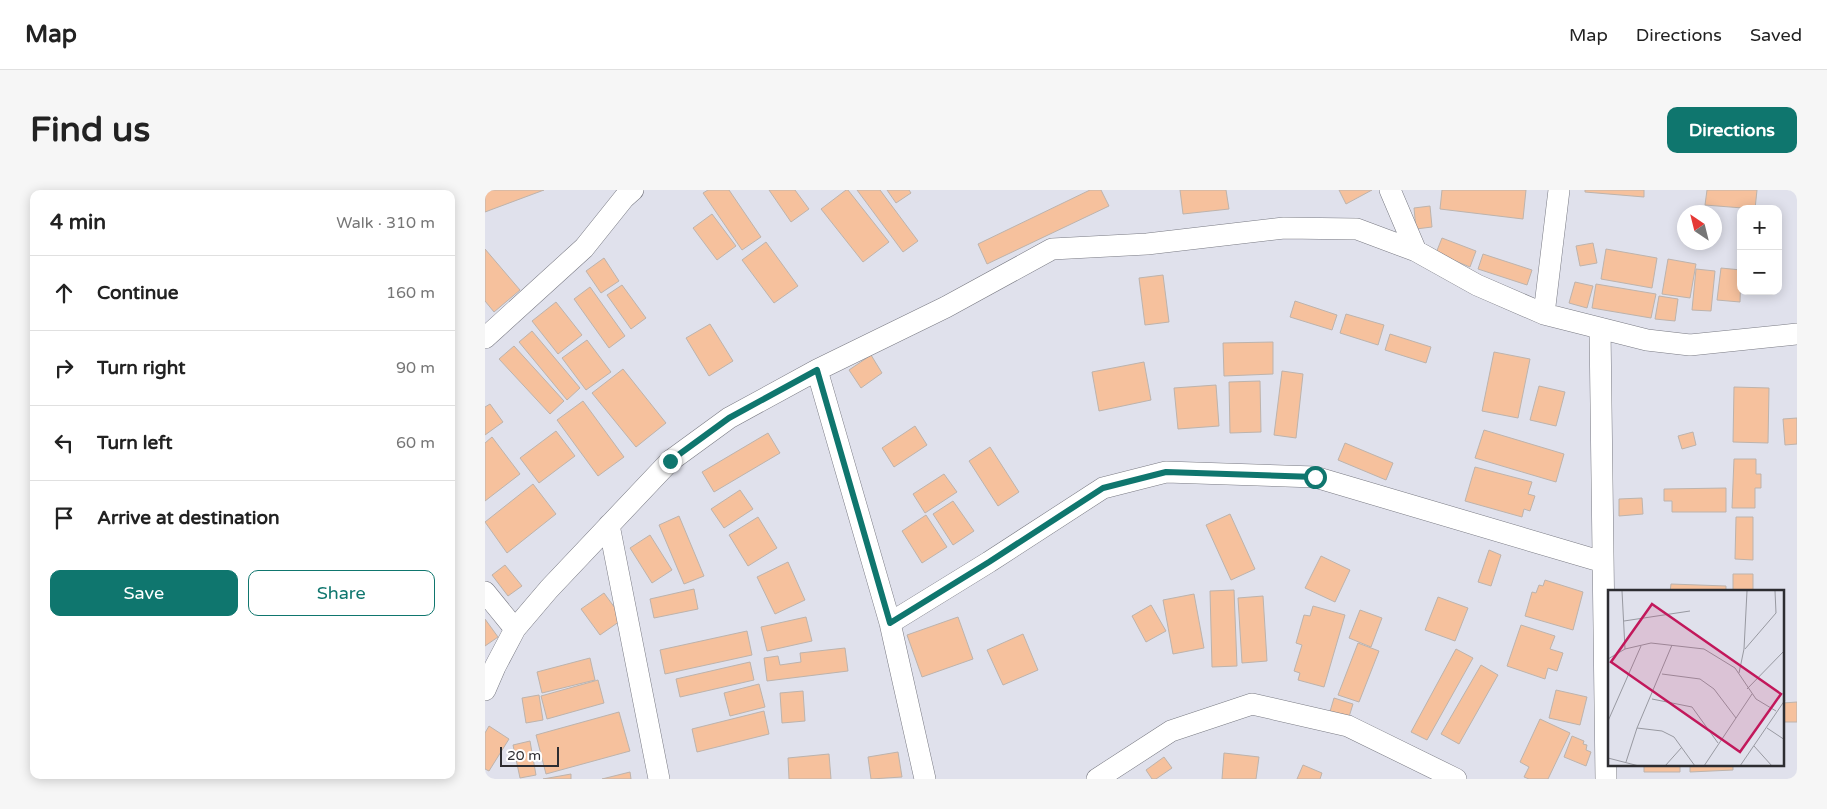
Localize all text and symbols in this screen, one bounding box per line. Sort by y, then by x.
text: Map [25,20,77,49]
text: Map [1569,24,1608,46]
text: Directions [1636,24,1722,46]
text: Saved [1750,24,1802,46]
button: Directions [1667,107,1797,153]
text: Find us [30,109,150,151]
north arrow [1677,205,1722,250]
map controls [1737,205,1782,295]
button: + [1737,205,1782,250]
text: 4 min [50,210,106,235]
text: Walk · 310 m [336,213,435,233]
button: − [1737,250,1782,295]
icon: ahead [50,279,78,307]
text: Continue [97,282,179,304]
text: 160 m [386,283,435,303]
icon: right [50,354,78,382]
text: Turn right [97,357,185,379]
text: 90 m [396,358,435,378]
icon: left [50,429,78,457]
text: Turn left [97,432,173,454]
text: 60 m [396,433,435,453]
route end [659,450,682,473]
route start [1304,466,1327,489]
icon: arrive [50,504,78,532]
text: Arrive at destination [97,507,280,529]
button: Save [50,570,238,616]
button: Share [248,570,435,616]
inset map [1608,590,1785,766]
scale bar [500,744,559,767]
text: 20 m [507,747,541,764]

